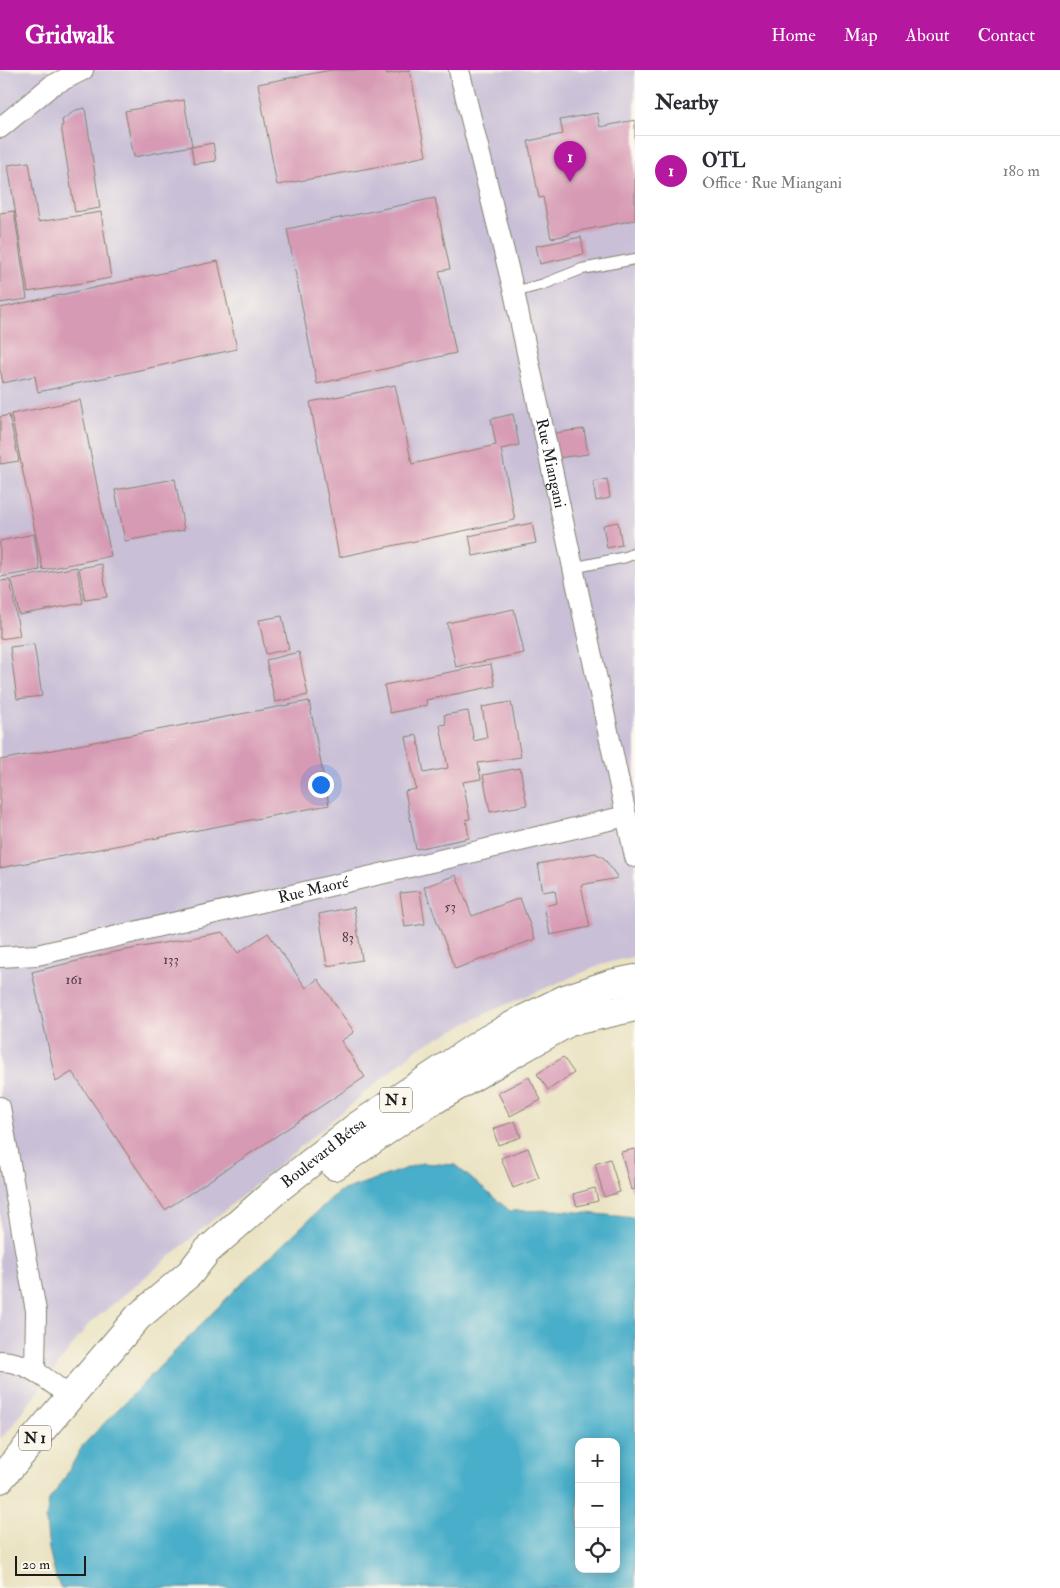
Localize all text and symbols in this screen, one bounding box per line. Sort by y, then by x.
text: Gridwalk [25,20,114,51]
text: Home [771,24,816,47]
text: Map [844,24,878,47]
text: About [906,24,950,47]
text: Contact [978,24,1035,47]
text: Nearby [655,89,718,116]
pin: 1 [554,141,586,182]
text: OTL [702,149,745,173]
text: 1 [668,161,674,181]
text: 180 m [1003,161,1040,181]
text: Office · Rue Miangani [702,173,842,193]
street label: Rue Miangani [531,417,570,510]
your location [308,772,334,798]
street label: Rue Maoré [276,872,351,908]
house number: 53 [444,898,456,915]
house number: 83 [342,929,354,946]
house number: 133 [163,951,179,968]
house number: 161 [66,971,82,988]
road number: N 1 [380,1088,412,1112]
street label: Boulevard Bétsa [277,1113,370,1192]
road number: N 1 [19,1426,51,1450]
map controls [575,1438,620,1573]
button: + [575,1438,620,1483]
button: − [575,1483,620,1528]
button: locate [575,1528,620,1573]
scale bar [15,1553,86,1576]
text: 20 m [22,1556,50,1573]

